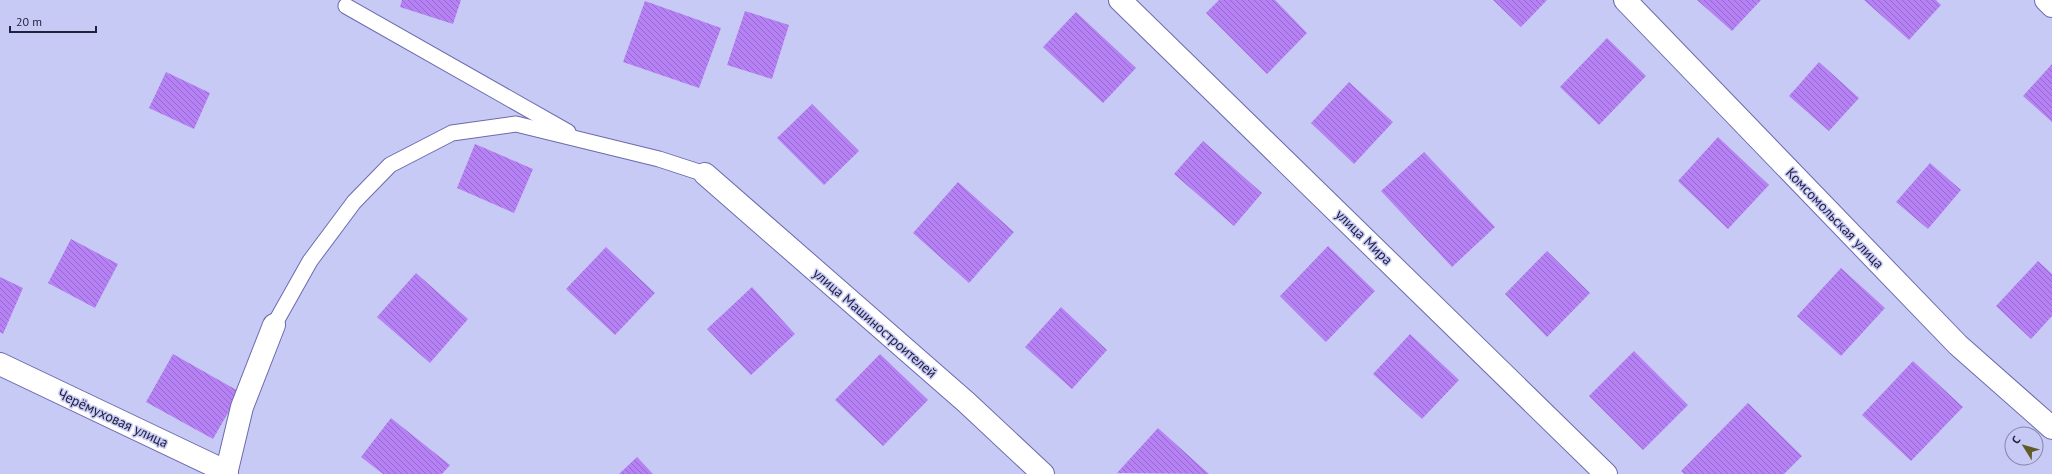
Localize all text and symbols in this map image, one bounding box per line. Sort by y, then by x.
scale bar [10,8,96,34]
text: 20 m [16,14,42,29]
street label: Комсомольская улица [1782,164,1888,272]
street label: улица Мира [1332,205,1396,269]
street label: улица Машиностроителей [809,264,941,382]
street label: Черёмуховая улица [55,384,171,452]
north arrow [2004,426,2044,466]
text: С [2009,433,2023,447]

